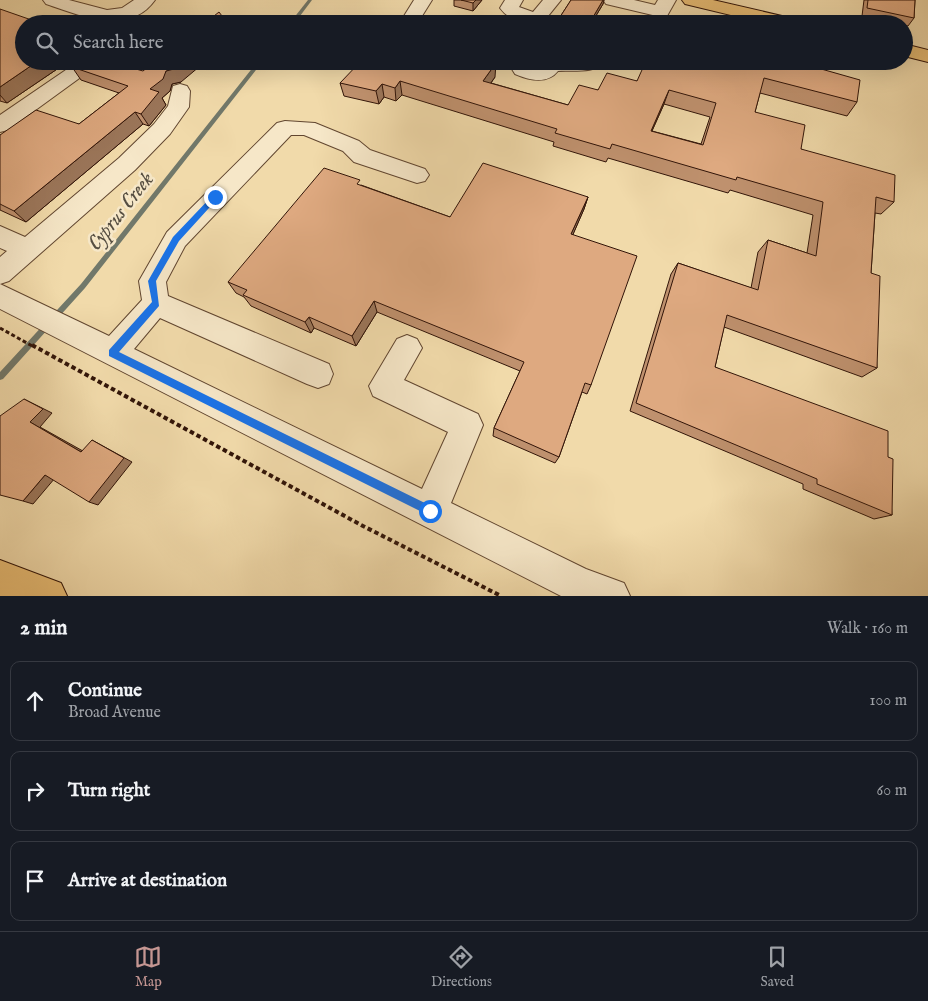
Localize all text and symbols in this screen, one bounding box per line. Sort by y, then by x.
search box [15,15,913,70]
icon: search [33,29,61,57]
text: Search here [73,31,164,55]
water label: Cyprus Creek [82,167,161,257]
route end [204,186,227,209]
route start [419,500,442,523]
text: 2 min [20,615,67,642]
text: Walk · 160 m [827,619,908,639]
text: Continue [68,679,142,703]
icon: ahead [21,687,49,715]
text: 100 m [870,691,907,711]
text: Broad Avenue [68,703,161,723]
icon: right [21,777,49,805]
text: Turn right [68,779,150,803]
text: 60 m [877,781,907,801]
icon: arrive [21,867,49,895]
text: Arrive at destination [68,869,227,893]
tab: Map [134,943,162,991]
tab: Directions [431,943,492,991]
tab: Saved [761,943,794,991]

